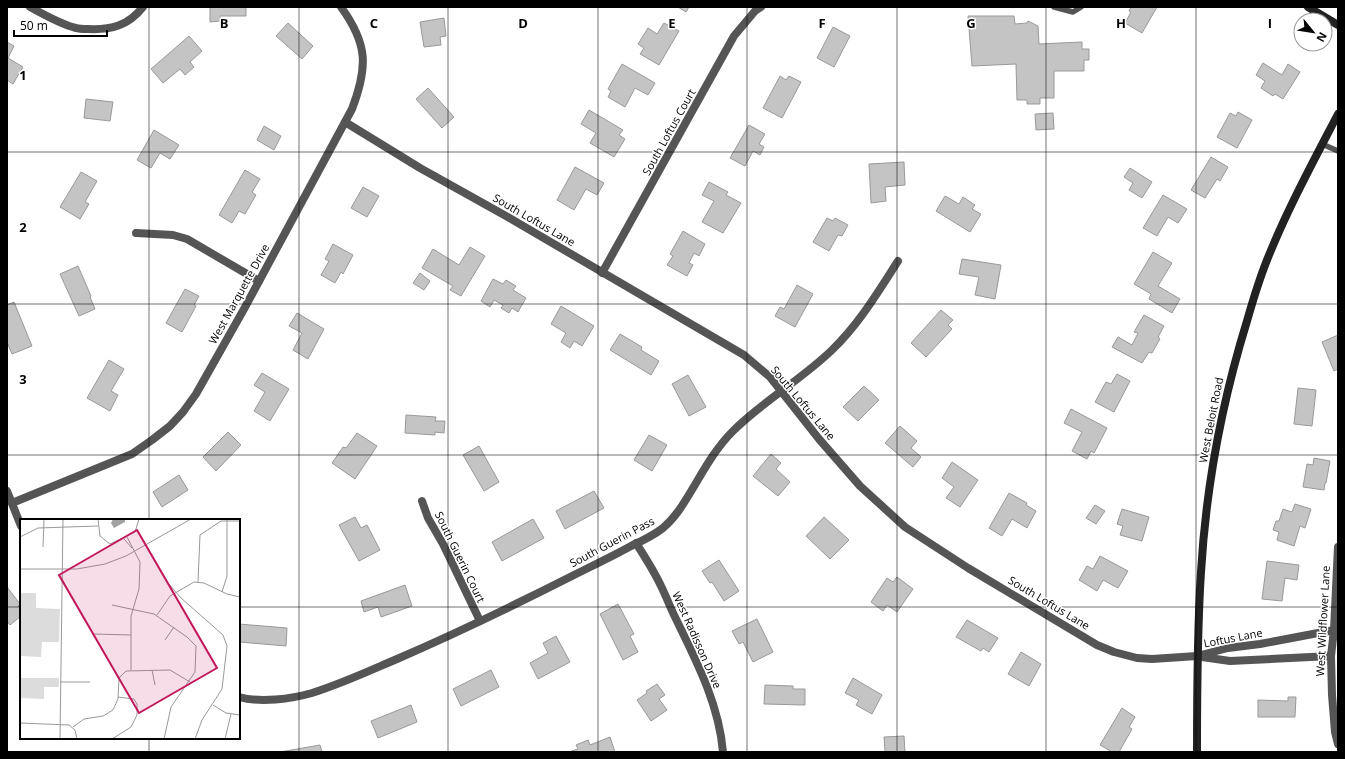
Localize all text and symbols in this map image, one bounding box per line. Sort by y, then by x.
scale bar [14,12,107,38]
north arrow [1293,12,1333,52]
text: B [220,14,229,32]
text: C [370,14,378,32]
text: D [518,14,528,32]
text: E [668,14,676,32]
text: F [818,14,826,32]
text: G [966,14,976,32]
text: H [1116,14,1126,32]
text: I [1268,14,1272,32]
text: 50 m [20,17,48,34]
text: N [1313,30,1331,45]
text: 1 [19,66,27,84]
street label: South Loftus Court [639,86,699,178]
street label: South Loftus Lane [490,190,578,249]
text: 2 [19,218,27,236]
street label: West Marquette Drive [205,241,272,347]
street label: South Loftus Lane [768,362,839,443]
text: 3 [19,370,27,388]
street label: West Beloit Road [1195,376,1226,464]
street label: South Guerin Court [432,509,489,605]
street label: South Guerin Pass [567,513,657,570]
inset map [20,519,240,739]
street label: West Wildflower Lane [1312,565,1333,677]
street label: South Loftus Lane [1006,572,1093,633]
street label: West Radisson Drive [669,589,726,691]
street label: Loftus Lane [1202,624,1264,651]

